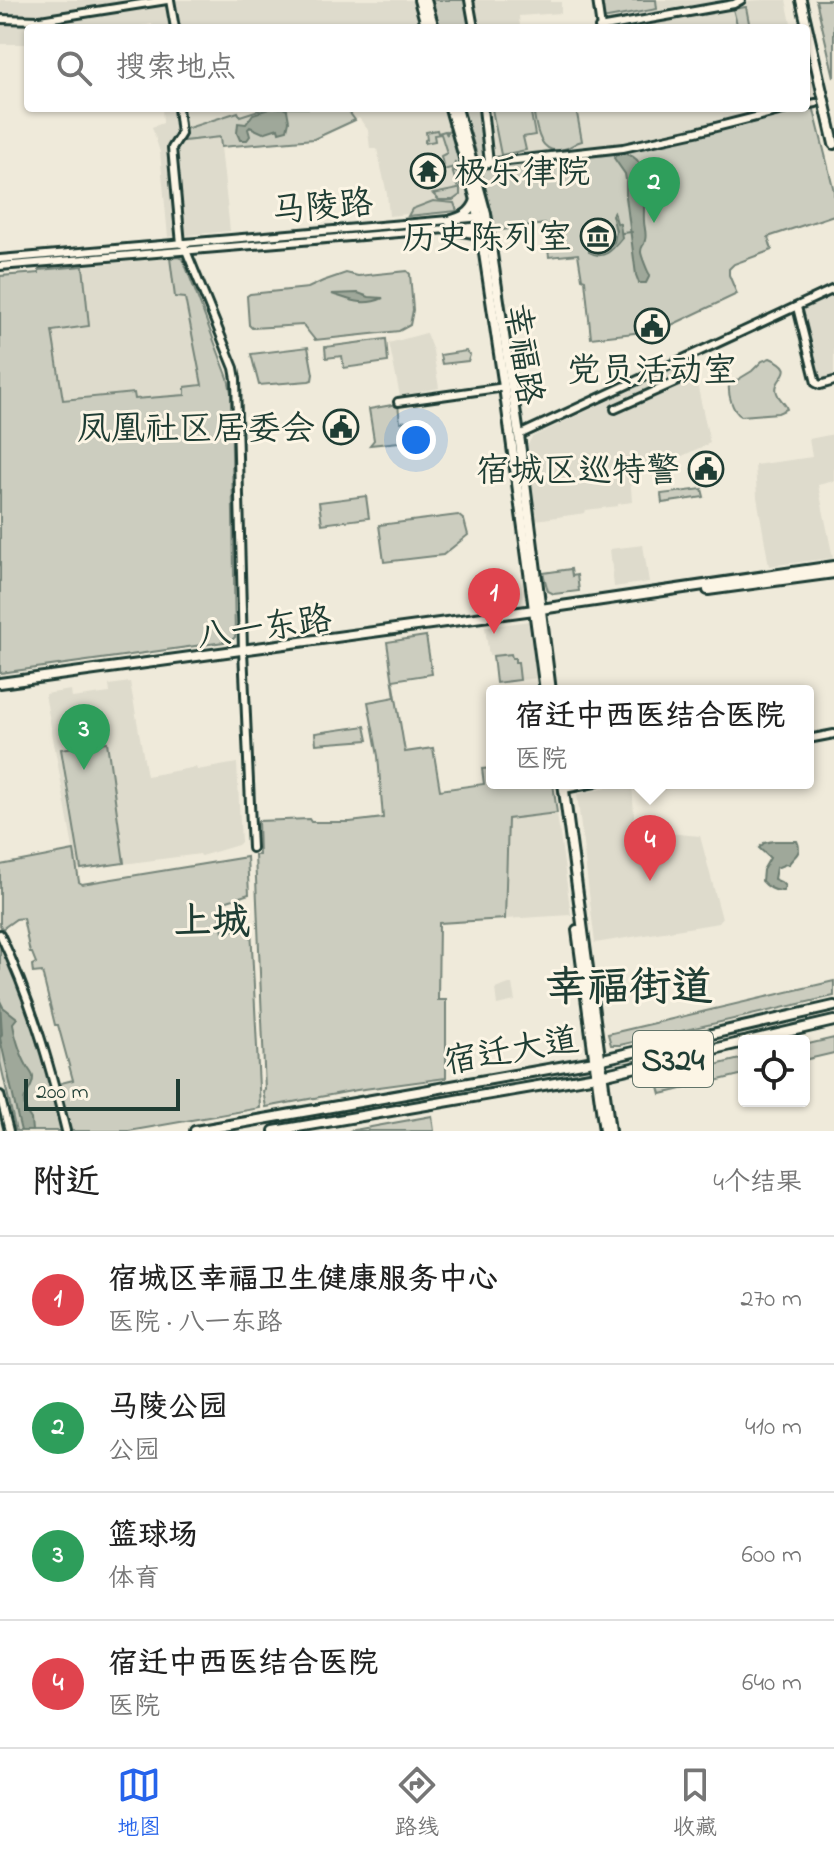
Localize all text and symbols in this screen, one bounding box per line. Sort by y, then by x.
search box [24,24,810,112]
icon: search [52,46,96,90]
text: 搜索地点 [116,47,236,91]
place label: 极乐律院 [454,150,590,200]
temple icon: 极乐律院 [409,152,447,190]
pin: 2 [628,157,680,223]
street label: 马陵路 [269,180,375,238]
place label: 历史陈列室 [402,215,572,265]
museum icon: 历史陈列室 [579,217,617,255]
street label: 幸福路 [489,301,553,409]
public building icon: 党员活动室 [633,307,671,345]
place label: 党员活动室 [567,348,737,398]
place label: 凤凰社区居委会 [77,406,315,456]
public building icon: 凤凰社区居委会 [322,408,360,446]
your location [396,420,436,460]
place label: 宿城区巡特警 [476,448,680,498]
public building icon: 宿城区巡特警 [687,450,725,488]
pin: 1 [468,568,520,634]
street label: 八一东路 [194,596,335,664]
popup [486,685,814,789]
text: 宿迁中西医结合医院 [515,696,785,740]
pin: 3 [58,704,110,770]
text: 医院 [515,742,567,780]
pin: 4 [624,815,676,881]
district label: 上城 [174,896,250,952]
district label: 幸福街道 [545,959,713,1020]
street label: 宿迁大道 [440,1017,583,1089]
road number: S324 [633,1031,713,1087]
map controls [738,1035,810,1107]
button: locate [738,1035,810,1107]
scale bar [24,1075,180,1111]
text: 200 m [36,1077,89,1109]
text: 附近 [32,1159,100,1209]
text: 4个结果 [713,1165,802,1203]
text: 宿城区幸福卫生健康服务中心 [108,1259,498,1303]
text: 1 [54,1281,62,1319]
text: 270 m [740,1281,802,1319]
text: 医院 · 八一东路 [108,1305,283,1343]
text: 马陵公园 [108,1387,228,1431]
text: 2 [52,1409,64,1447]
text: 410 m [745,1409,802,1447]
text: 公园 [108,1433,160,1471]
text: 篮球场 [108,1515,198,1559]
text: 3 [53,1537,63,1575]
text: 600 m [741,1537,802,1575]
text: 体育 [108,1561,160,1599]
text: 宿迁中西医结合医院 [108,1643,378,1687]
text: 4 [53,1665,63,1703]
text: 640 m [742,1665,802,1703]
text: 医院 [108,1689,160,1727]
tab: 地图 [117,1763,161,1845]
tab: 路线 [395,1763,439,1845]
tab: 收藏 [673,1763,717,1845]

